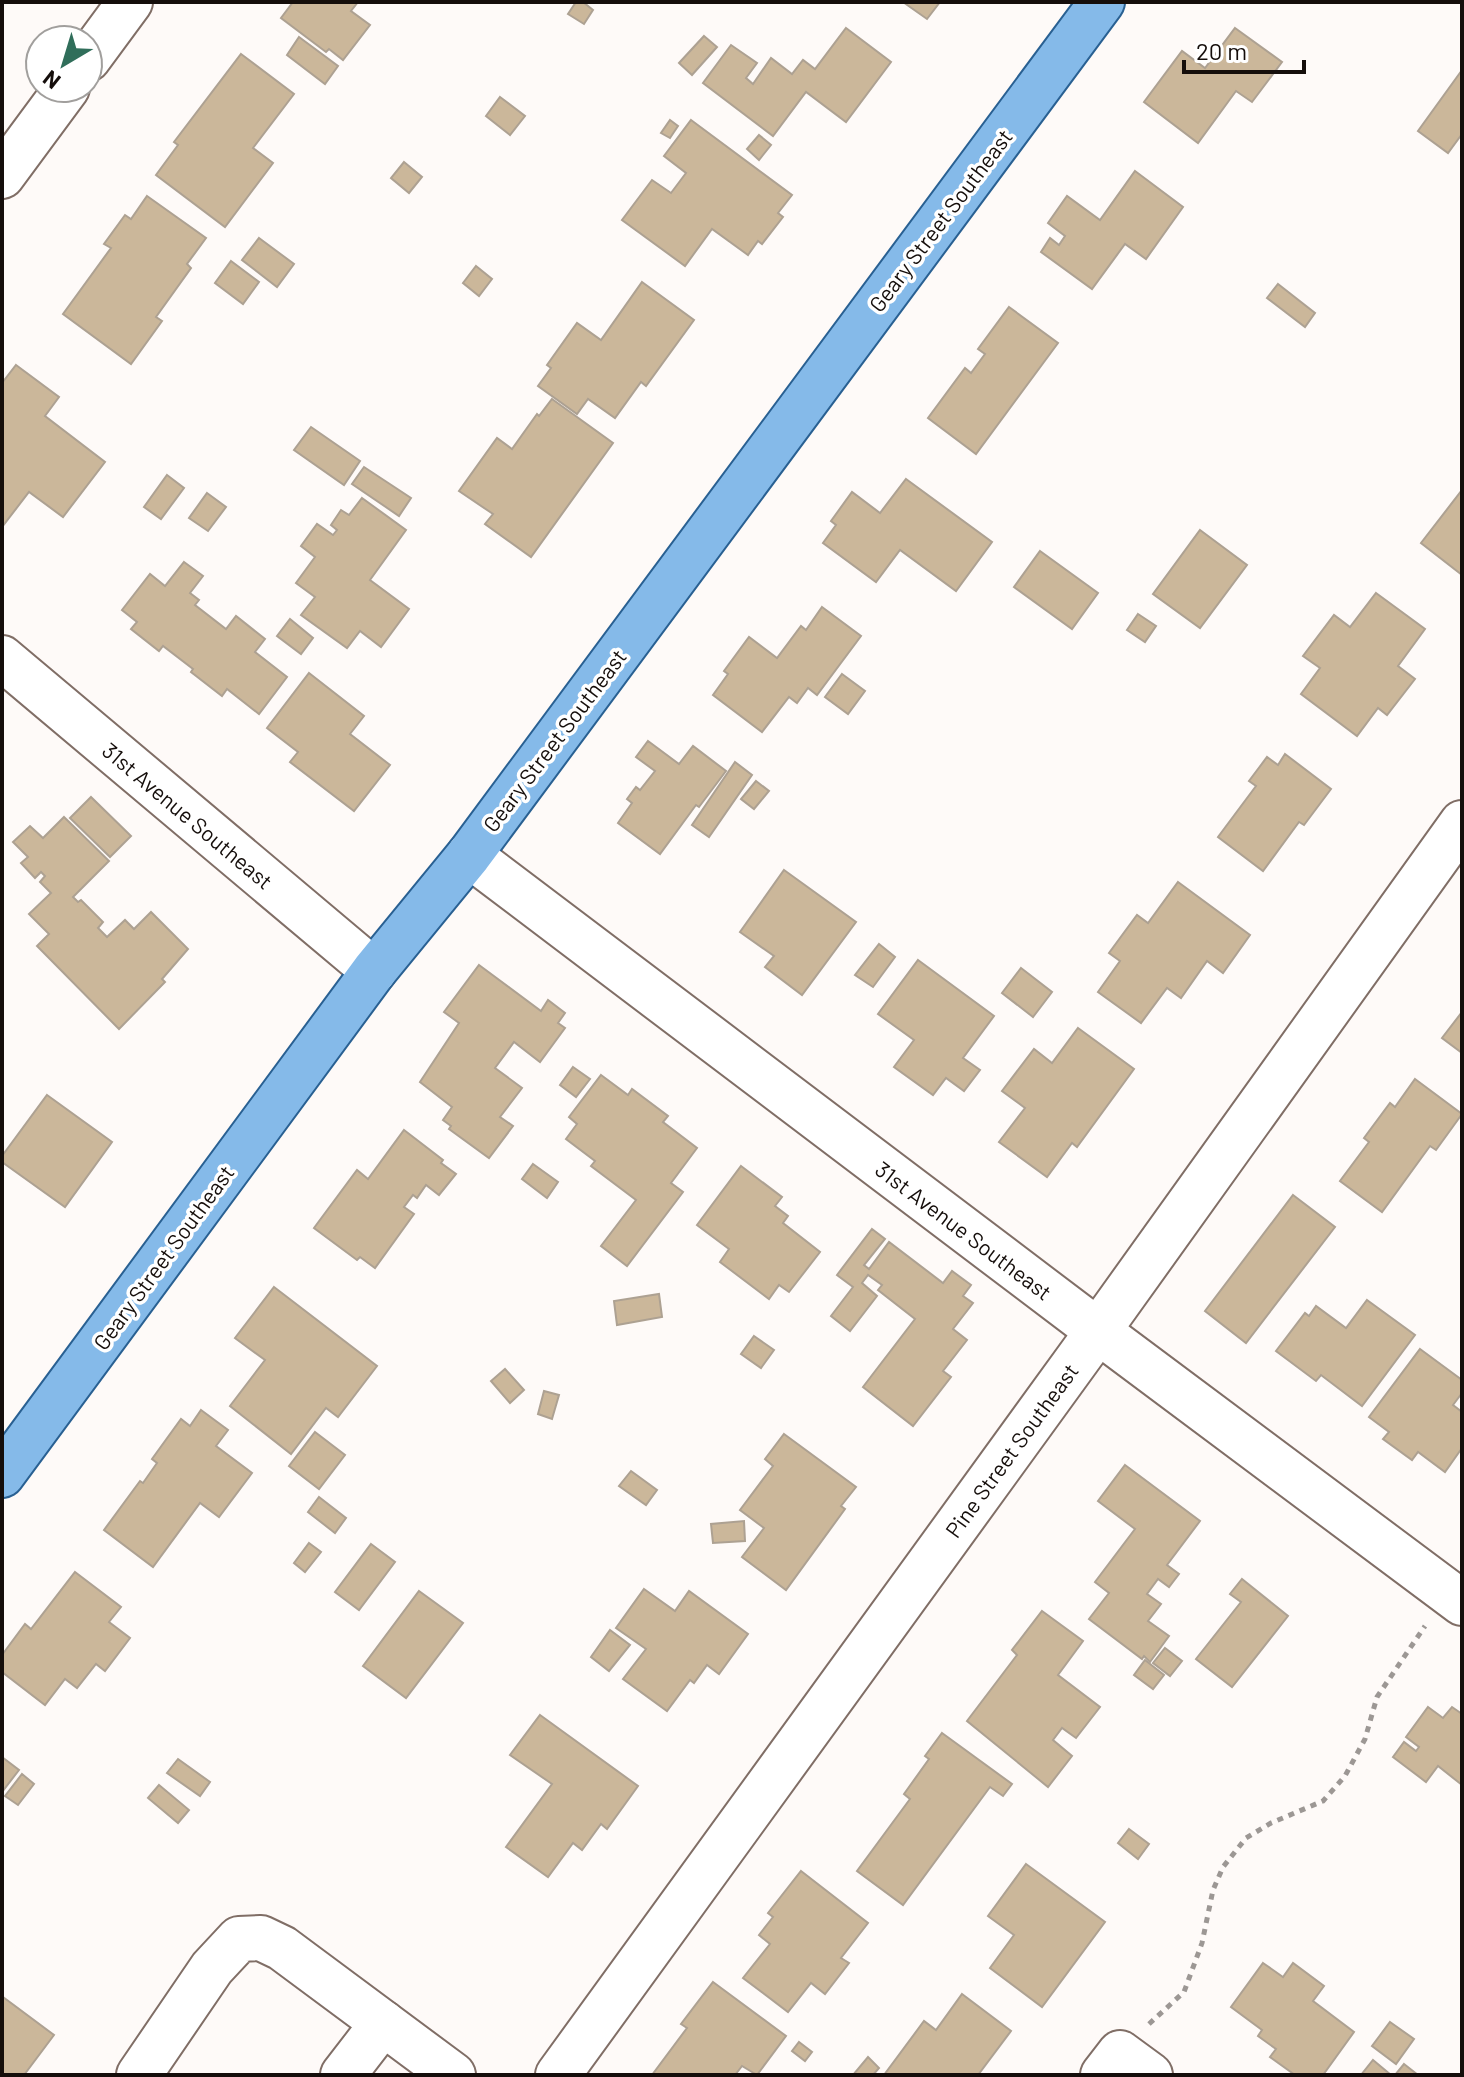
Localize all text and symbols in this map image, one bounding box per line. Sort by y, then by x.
north arrow [24,24,104,104]
scale bar [1184,24,1304,74]
text: 20 m [1196,36,1247,65]
text: N [37,66,65,95]
street label: Geary Street Southeast [863,124,1017,316]
street label: Geary Street Southeast [477,644,631,836]
street label: 31st Avenue Southeast [98,736,278,894]
street label: 31st Avenue Southeast [871,1155,1057,1305]
street label: Geary Street Southeast [87,1160,239,1354]
street label: Pine Street Southeast [939,1358,1083,1542]

